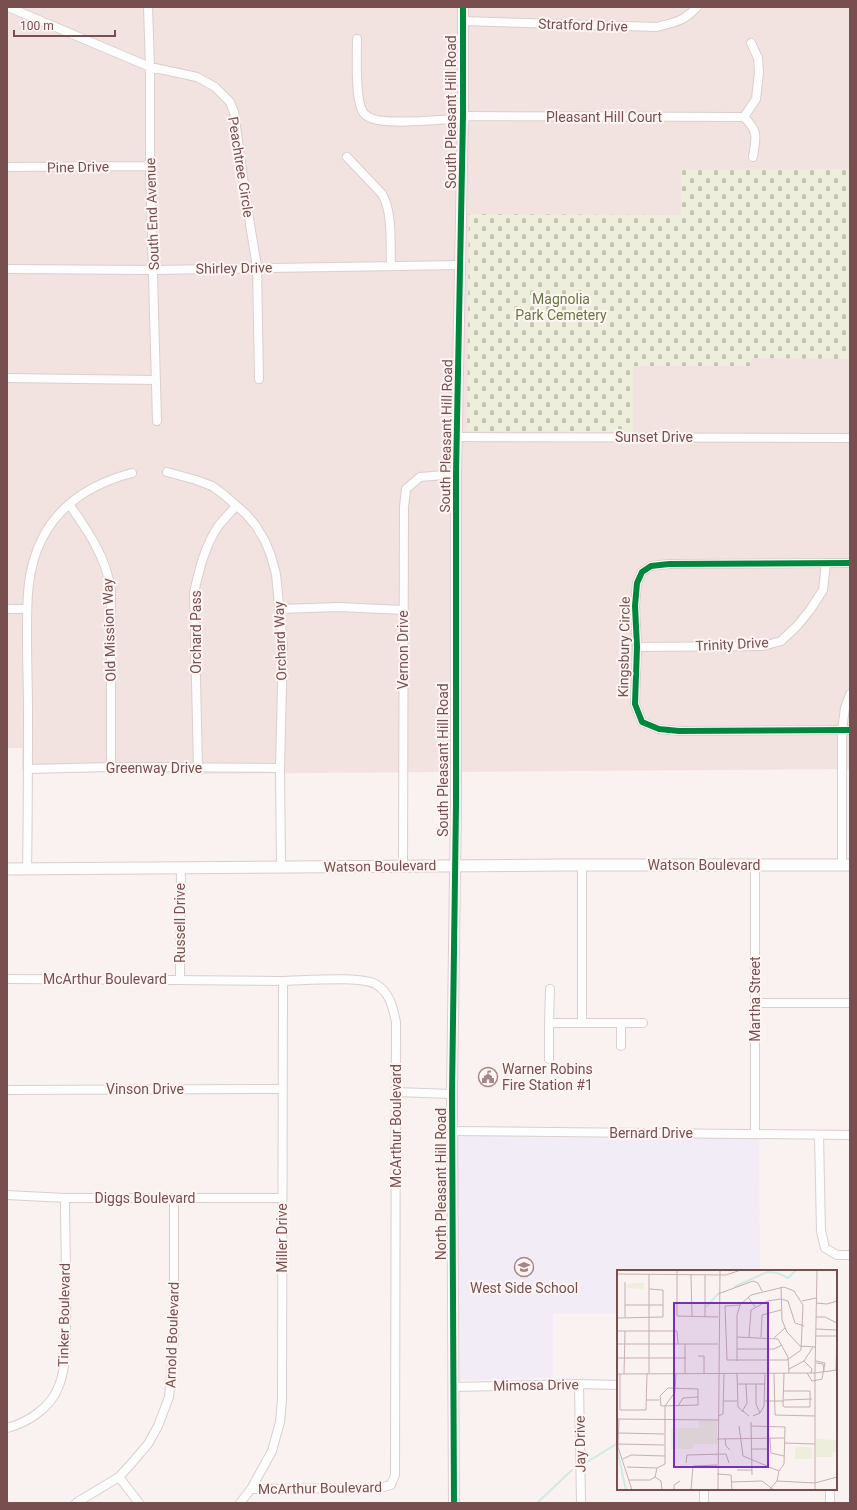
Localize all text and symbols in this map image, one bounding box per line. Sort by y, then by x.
scale bar [14,12,115,38]
street label: Stratford Drive [538,15,628,35]
text: 100 m [20,19,54,33]
street label: South Pleasant Hill Road [443,35,459,189]
street label: Pleasant Hill Court [546,109,662,125]
street label: Peachtree Circle [225,116,257,218]
street label: South End Avenue [142,157,162,271]
street label: Pine Drive [47,158,109,176]
street label: Shirley Drive [196,259,272,277]
park label: Magnolia Park Cemetery [515,291,607,323]
street label: South Pleasant Hill Road [437,359,455,513]
street label: Sunset Drive [615,429,693,445]
street label: Old Mission Way [99,578,119,682]
street label: Orchard Pass [188,590,204,674]
street label: Kingsbury Circle [615,596,633,698]
street label: Orchard Way [271,601,289,681]
street label: Vernon Drive [395,610,411,690]
street label: Trinity Drive [695,634,769,654]
street label: South Pleasant Hill Road [435,683,451,837]
street label: Greenway Drive [106,760,202,776]
street label: Watson Boulevard [323,857,437,875]
street label: Watson Boulevard [648,857,760,873]
street label: Russell Drive [172,883,188,963]
street label: Martha Street [747,956,763,1042]
street label: McArthur Boulevard [43,971,167,987]
place label: Warner Robins Fire Station #1 [502,1061,593,1093]
street label: McArthur Boulevard [388,1064,404,1188]
public building icon: Warner Robins Fire Station #1 [477,1066,499,1088]
street label: Vinson Drive [106,1081,184,1097]
street label: North Pleasant Hill Road [433,1108,449,1260]
street label: Bernard Drive [609,1125,693,1141]
street label: Diggs Boulevard [95,1190,195,1206]
street label: Miller Drive [274,1203,290,1273]
school or university icon: West Side School [513,1256,535,1278]
street label: Tinker Boulevard [55,1263,73,1367]
inset map [617,1270,837,1490]
place label: West Side School [470,1280,578,1296]
street label: Arnold Boulevard [162,1282,182,1388]
street label: Mimosa Drive [493,1376,579,1394]
street label: Jay Drive [572,1415,588,1473]
street label: McArthur Boulevard [258,1479,382,1497]

